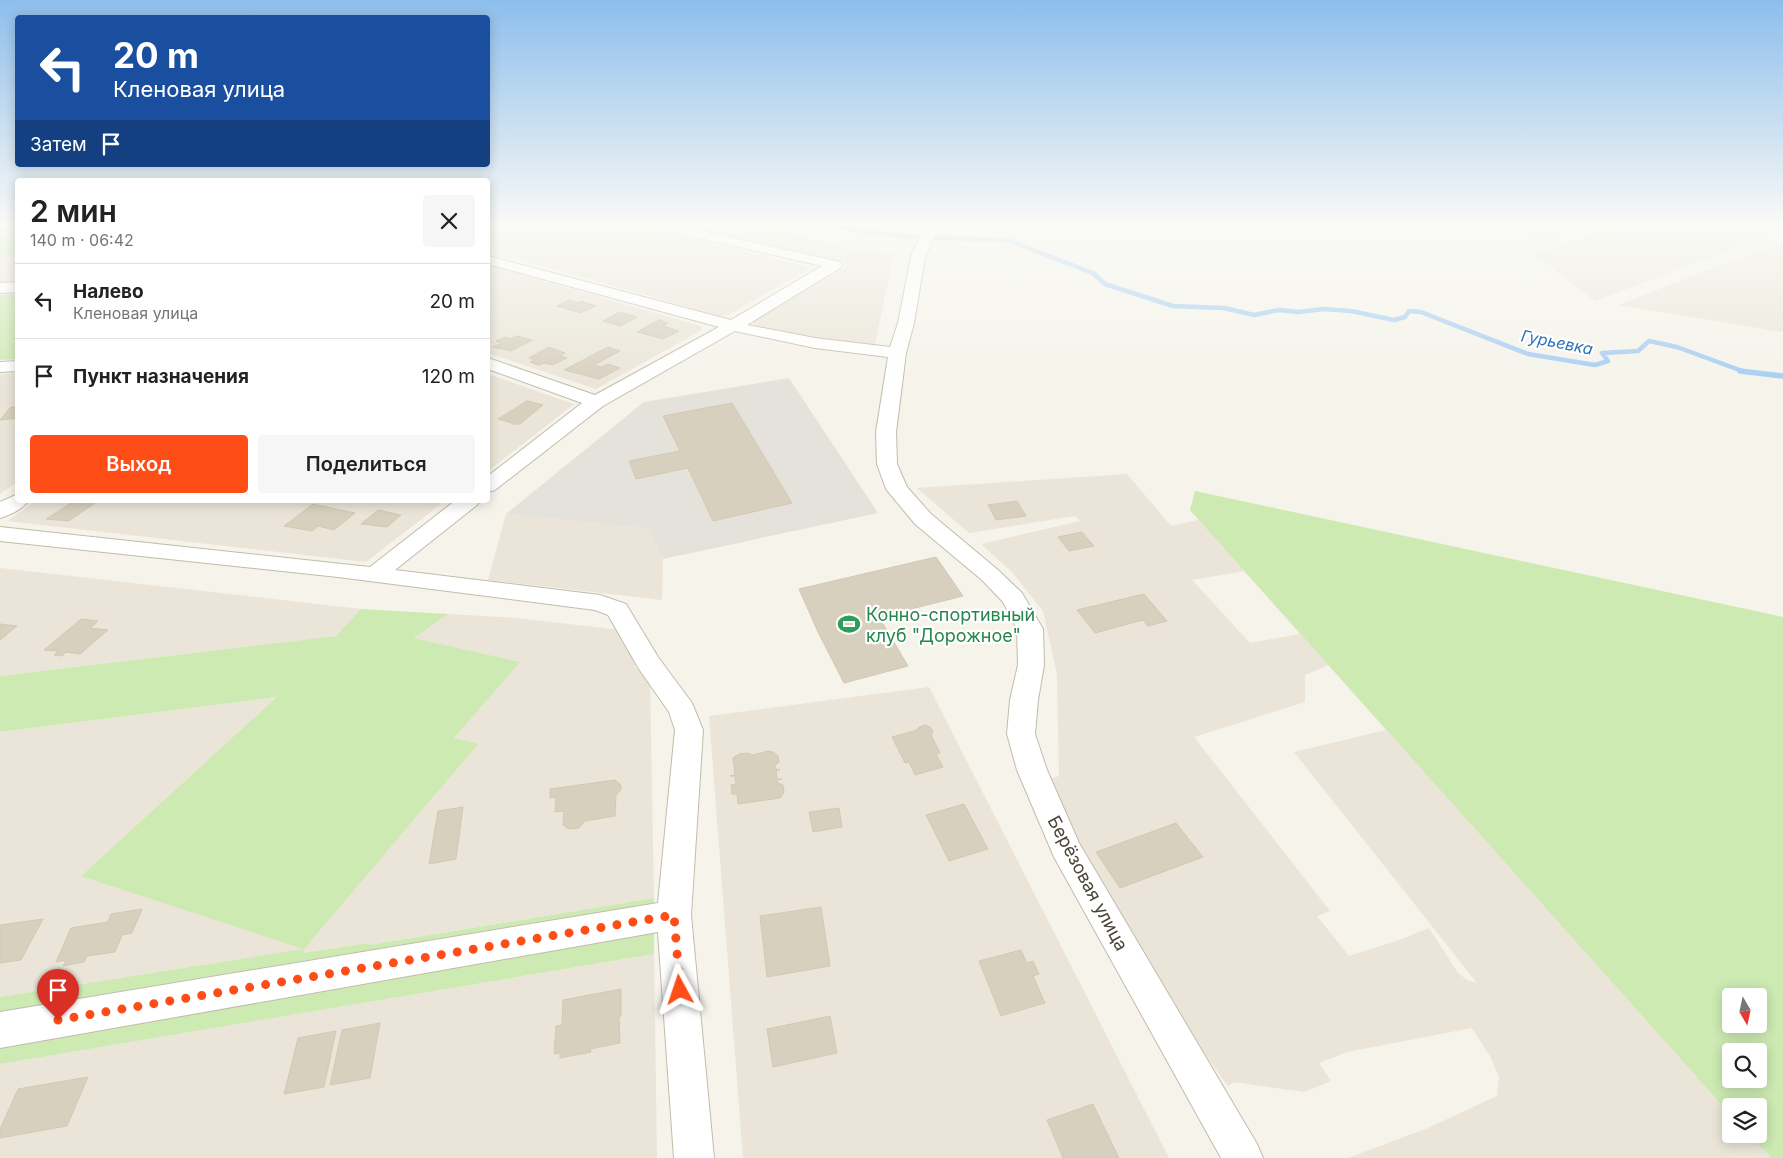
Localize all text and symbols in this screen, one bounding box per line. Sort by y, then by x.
text: 20 m [113,34,199,76]
icon: left [30,35,95,100]
text: Кленовая улица [113,76,285,102]
icon: arrive [97,130,125,158]
text: Затем [30,133,87,156]
text: 2 мин [30,193,117,229]
button: close [423,195,475,247]
text: 140 m · 06:42 [30,230,134,250]
text: Налево [73,280,144,303]
icon: left [30,287,58,315]
text: 20 m [429,290,475,313]
text: Кленовая улица [73,303,198,323]
water label: Гурьевка [1519,325,1595,359]
icon: arrive [30,362,58,390]
text: Пункт назначения [73,365,249,388]
text: 120 m [422,365,475,388]
button: Выход [30,435,248,493]
button: Поделиться [258,435,475,493]
place label: Конно-спортивный клуб "Дорожное" [866,604,1035,646]
sports icon: Конно-спортивный клуб "Дорожное" [836,611,862,637]
street label: Берёзовая улица [1044,812,1132,954]
position arrow [653,963,705,1015]
pin [37,969,79,1020]
icon: arrive [44,976,72,1004]
north arrow [1722,988,1768,1032]
map controls [1722,988,1767,1143]
button: search [1722,1043,1767,1088]
button: layers [1722,1098,1767,1143]

